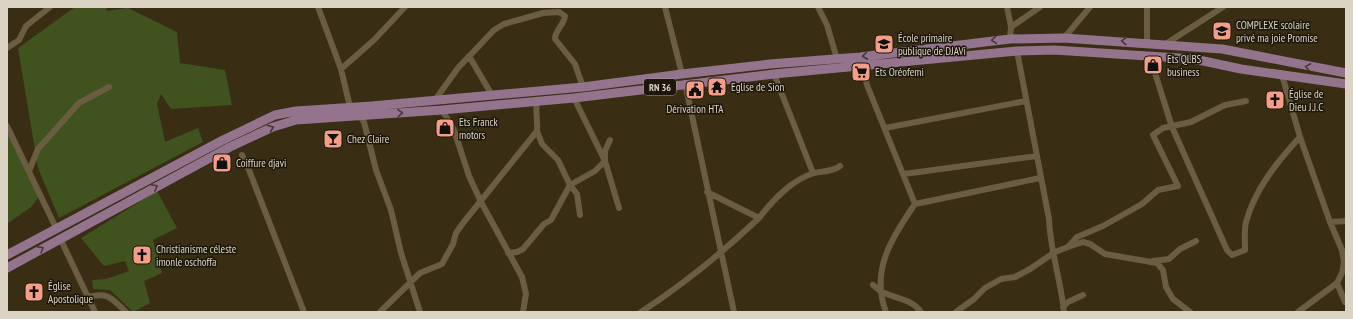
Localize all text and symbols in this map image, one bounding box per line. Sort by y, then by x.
place label: COMPLEXE scolaire privé ma joie Promise [1236,18,1318,45]
school or university icon: COMPLEXE scolaire privé ma joie Promise [1211,20,1233,42]
place label: École primaire publique de DJAVi [898,31,966,58]
school or university icon: École primaire publique de DJAVi [873,33,895,55]
one-way arrow [991,35,997,44]
one-way arrow [1121,37,1127,46]
one-way arrow [862,51,868,60]
place label: Ets QLBS business [1167,52,1202,79]
shop icon: Ets QLBS business [1142,54,1164,76]
supermarket icon: Ets Oréofemi [850,61,872,83]
one-way arrow [1304,63,1311,71]
place label: Ets Oréofemi [875,65,924,79]
temple icon: Eglise de Sion [706,76,728,98]
road number: RN 36 [644,79,676,95]
public building icon: Dérivation HTA [684,79,706,101]
place label: Eglise de Sion [731,80,784,94]
place label: Église de Dieu J.J.C [1289,87,1324,114]
church icon: Église de Dieu J.J.C [1264,89,1286,111]
place label: Dérivation HTA [666,102,724,116]
one-way arrow [397,108,403,117]
place label: Ets Franck motors [459,115,498,142]
shop icon: Ets Franck motors [434,117,456,139]
one-way arrow [267,125,275,133]
bar icon: Chez Claire [322,128,344,150]
place label: Chez Claire [347,132,390,146]
shop icon: Coiffure djavi [211,152,233,174]
place label: Coiffure djavi [236,156,286,170]
one-way arrow [151,184,158,191]
place label: Christianisme céleste imonle oschoffa [156,242,237,269]
church icon: Christianisme céleste imonle oschoffa [131,244,153,266]
one-way arrow [37,246,44,253]
place label: Église Apostolique [48,279,94,306]
church icon: Église Apostolique [23,281,45,303]

